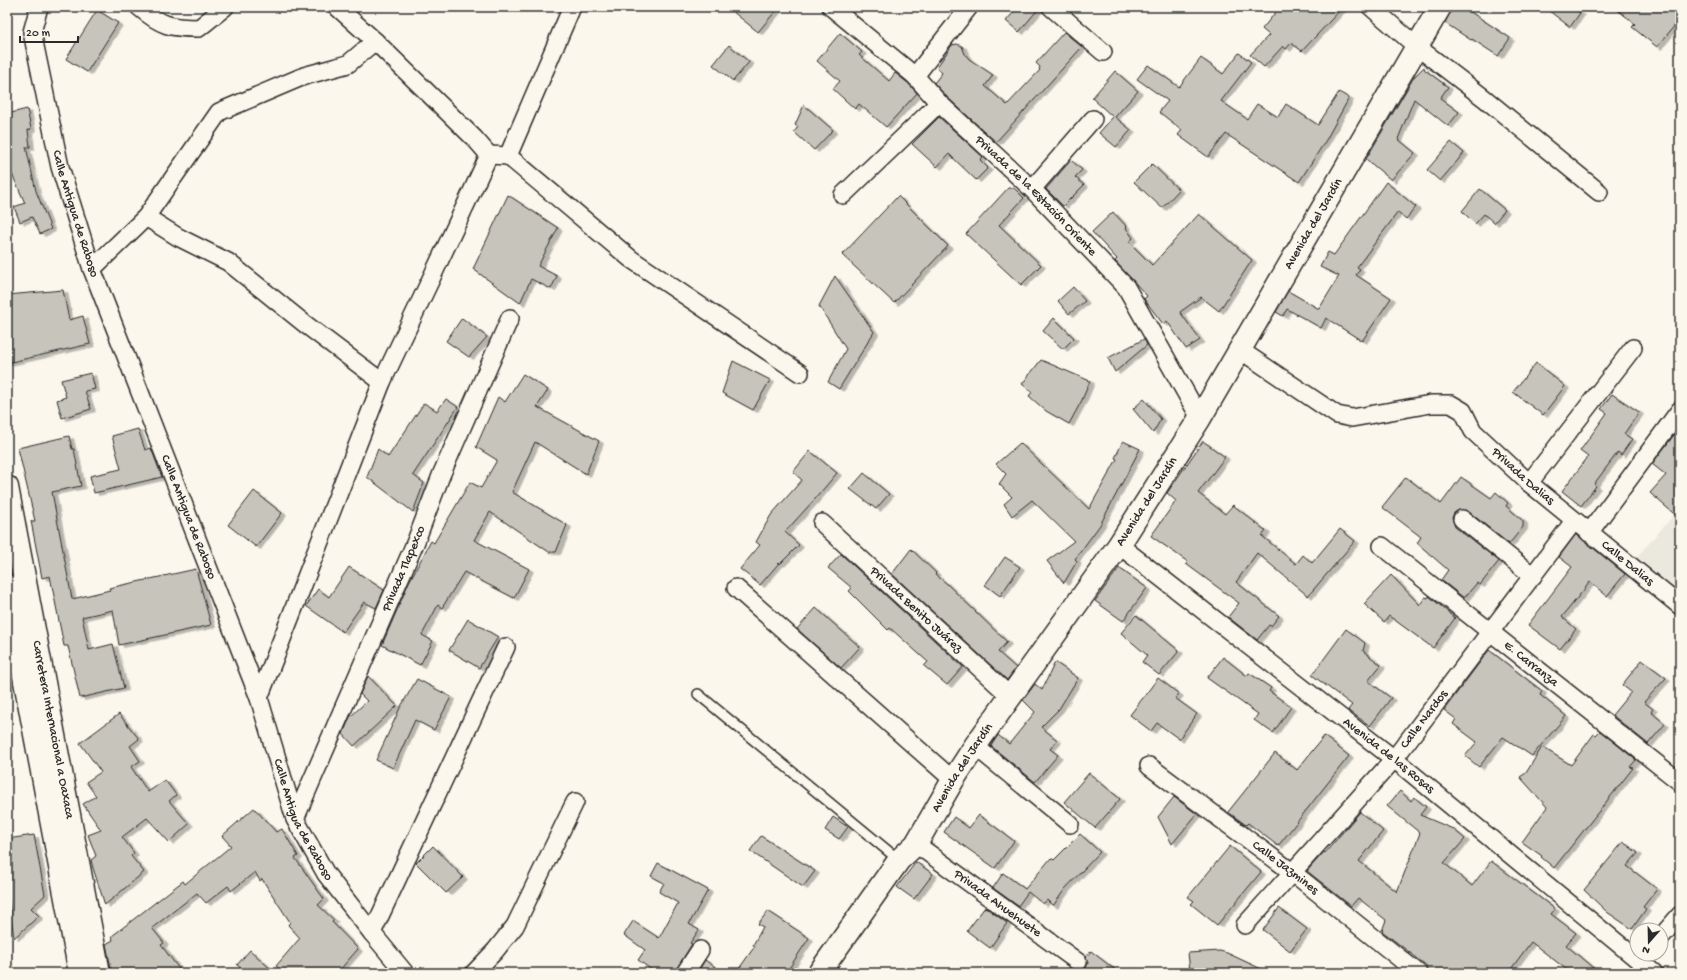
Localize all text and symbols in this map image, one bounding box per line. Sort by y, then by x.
scale bar [20,18,78,44]
text: 20 m [26,27,51,41]
street label: Privada de la Estación Oriente [971,132,1100,259]
street label: Calle Antigua de Raboso [49,149,102,280]
street label: Avenida del Jardín [1281,175,1346,272]
street label: Privada Dalias [1488,444,1558,509]
street label: Calle Antigua de Raboso [158,453,220,582]
street label: Avenida del Jardín [1113,454,1181,549]
street label: Privada Tlapexco [378,523,429,615]
street label: Calle Dalias [1598,537,1658,590]
street label: Privada Benito Juárez [866,563,966,657]
street label: E. Carranza [1501,638,1562,691]
street label: Carretera Internacional a Oaxaca [29,639,77,821]
street label: Calle Nardos [1397,686,1452,751]
street label: Avenida de las Rosas [1340,714,1438,797]
street label: Avenida del Jardín [928,720,997,815]
street label: Calle Antigua de Raboso [270,757,336,884]
street label: Calle Jazmines [1249,838,1322,898]
street label: Privada Ahuehuete [950,866,1045,941]
north arrow [1629,922,1669,962]
text: N [1641,943,1652,956]

